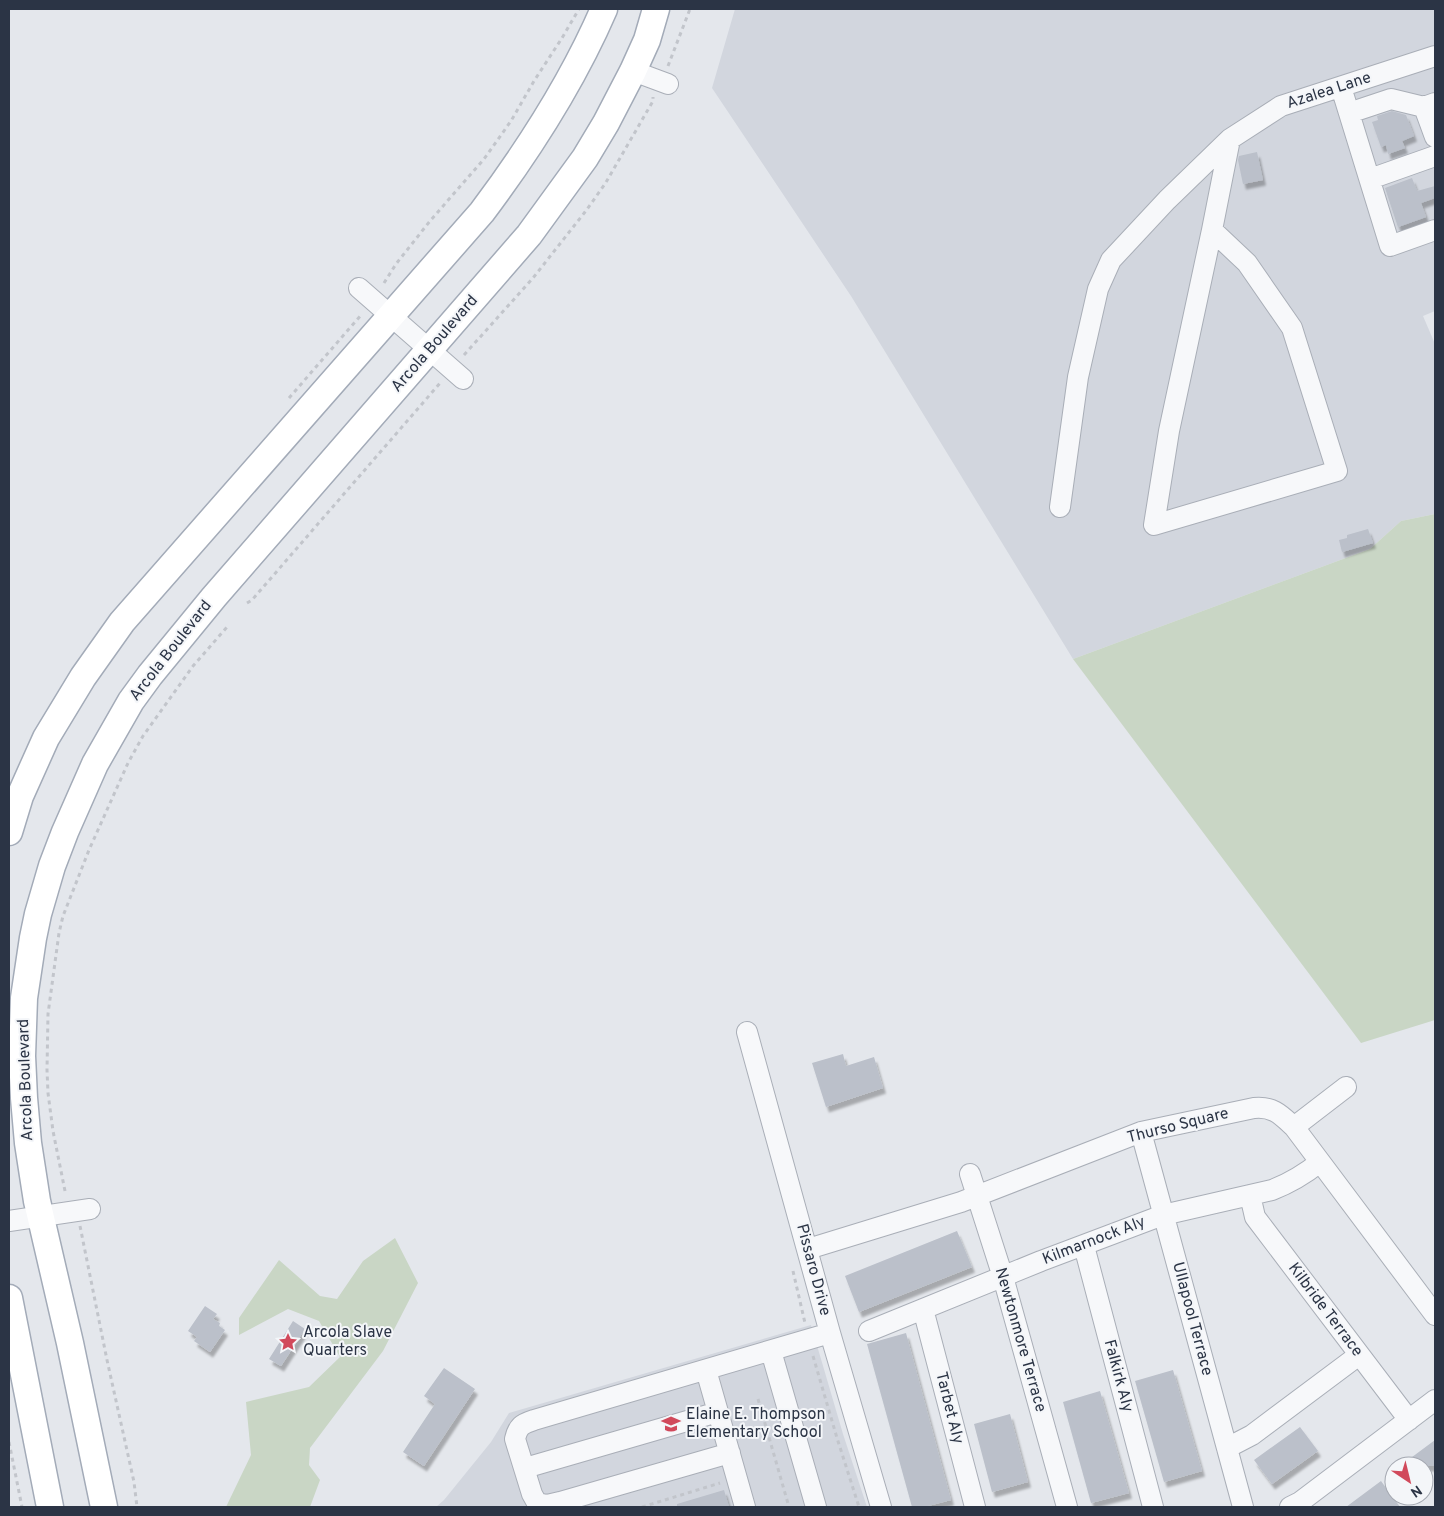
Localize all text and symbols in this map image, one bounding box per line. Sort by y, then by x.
street label: Azalea Lane [1284,68,1374,114]
street label: Arcola Boulevard [387,291,483,397]
street label: Arcola Boulevard [125,597,217,705]
street label: Arcola Boulevard [14,1018,38,1142]
street label: Thurso Square [1125,1104,1231,1148]
street label: Kilmarnock Aly [1040,1212,1148,1270]
street label: Pissaro Drive [791,1222,835,1318]
street label: Kilbride Terrace [1283,1259,1367,1361]
street label: Ullapool Terrace [1167,1260,1217,1378]
street label: Newtonmore Terrace [990,1265,1050,1415]
place label: Arcola Slave Quarters [303,1323,392,1361]
place icon: Arcola Slave Quarters [277,1331,299,1353]
street label: Falkirk Aly [1099,1338,1137,1414]
street label: Tarbet Aly [930,1370,968,1446]
place label: Elaine E. Thompson Elementary School [686,1405,825,1443]
school or university icon: Elaine E. Thompson Elementary School [660,1413,682,1435]
north arrow [1384,1456,1434,1506]
text: N [1407,1481,1425,1500]

